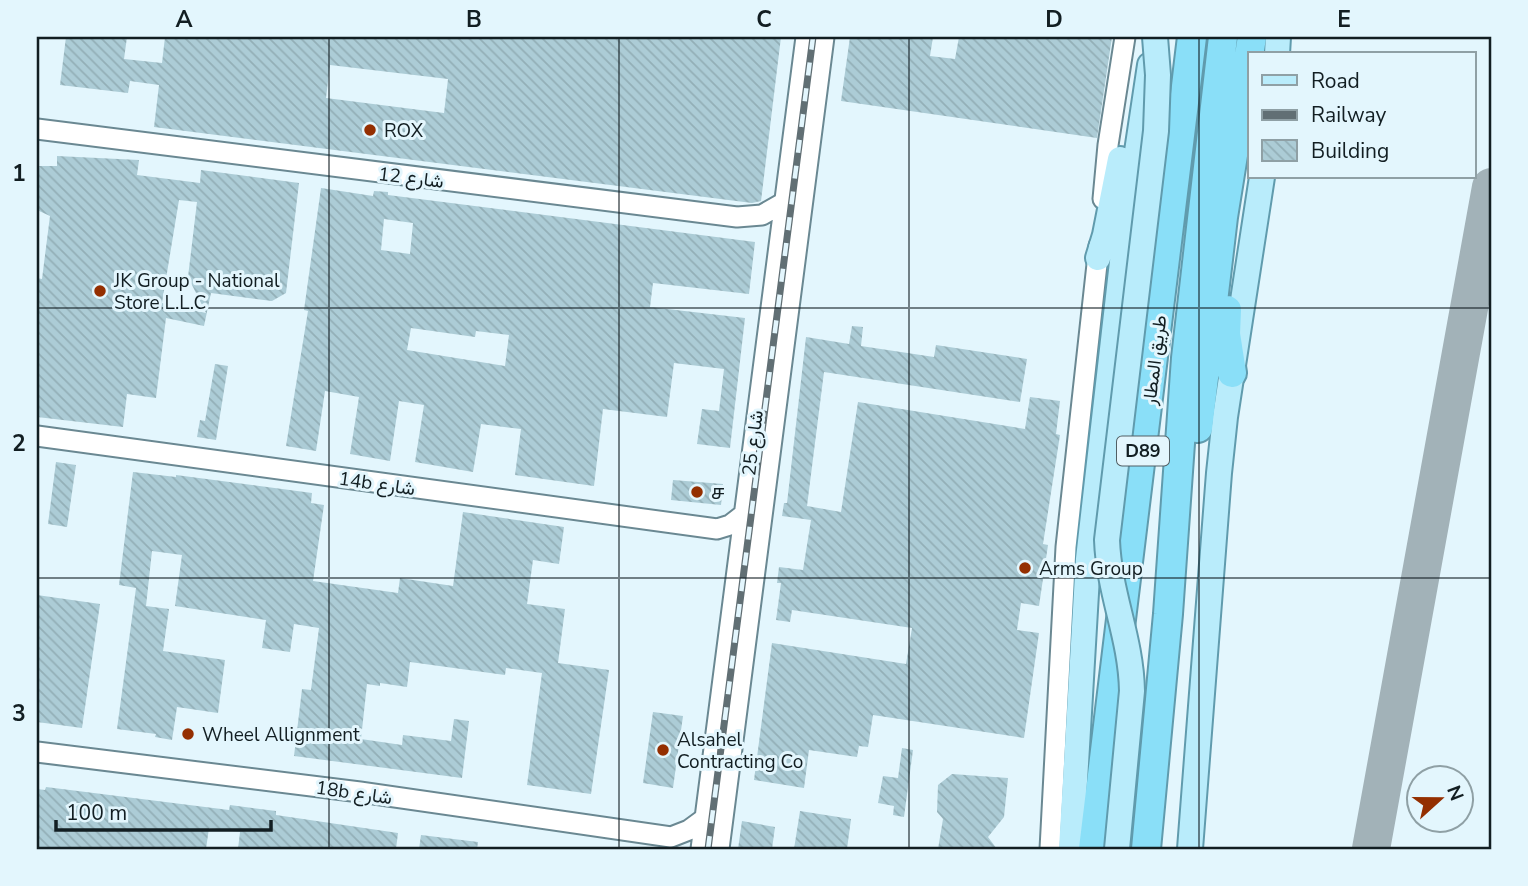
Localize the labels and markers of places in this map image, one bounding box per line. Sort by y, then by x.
place label: ROX [384,118,424,144]
marker: ROX [362,122,378,138]
place label: JK Group - National Store L.L.C [113,268,280,316]
marker: JK Group - National Store L.L.C [92,283,108,299]
place label: ச [711,480,725,506]
marker: ச [689,484,705,500]
place label: Arms Group [1039,556,1143,582]
marker: Arms Group [1017,560,1033,576]
place label: Wheel Allignment [202,722,360,748]
marker: Wheel Allignment [180,726,196,742]
place label: Alsahel Contracting Co [677,727,803,775]
marker: Alsahel Contracting Co [655,742,671,758]

